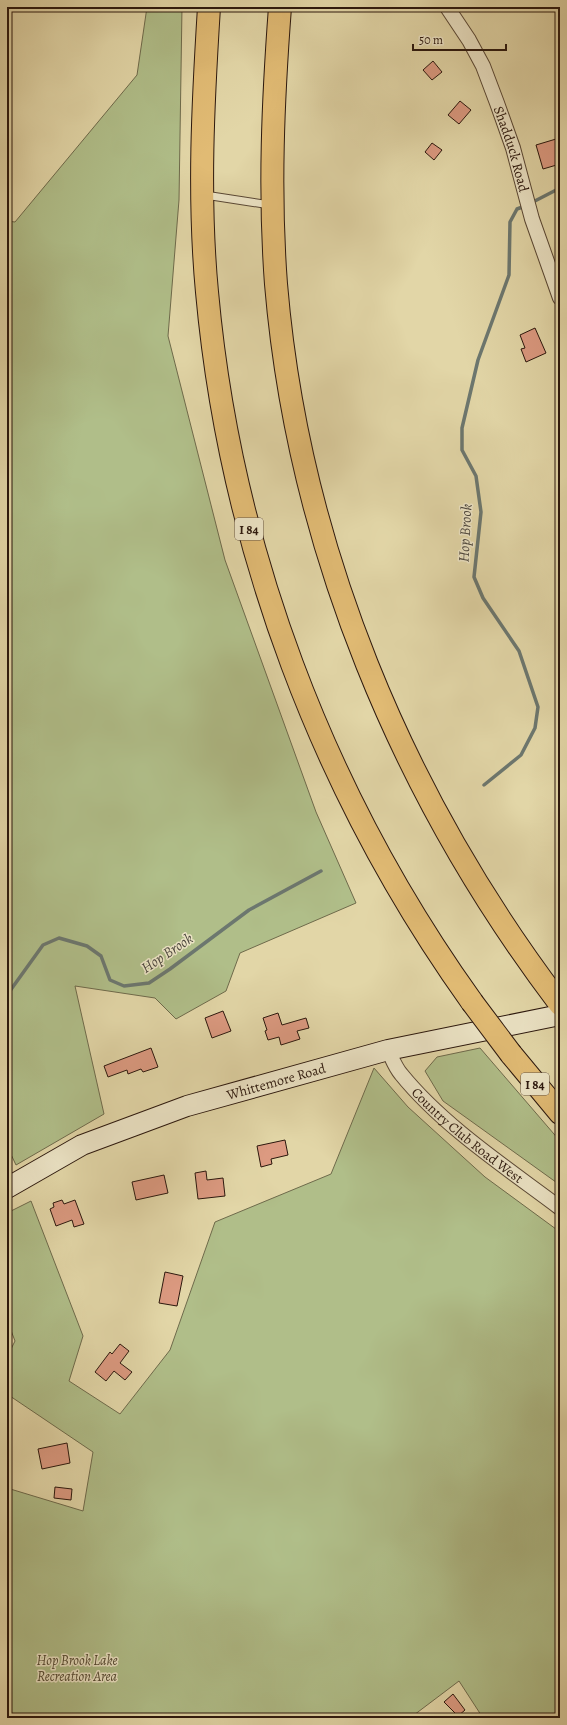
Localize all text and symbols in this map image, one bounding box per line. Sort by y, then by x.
scale bar [413,26,506,52]
text: 50 m [419,32,443,48]
street label: Shadduck Road [489,104,533,194]
water label: Hop Brook [453,503,477,563]
road number: I 84 [235,518,263,540]
water label: Hop Brook [137,928,197,978]
street label: Whittemore Road [224,1059,328,1105]
road number: I 84 [521,1073,549,1095]
street label: Country Club Road West [407,1083,527,1188]
park label: Hop Brook Lake Recreation Area [36,1651,118,1686]

